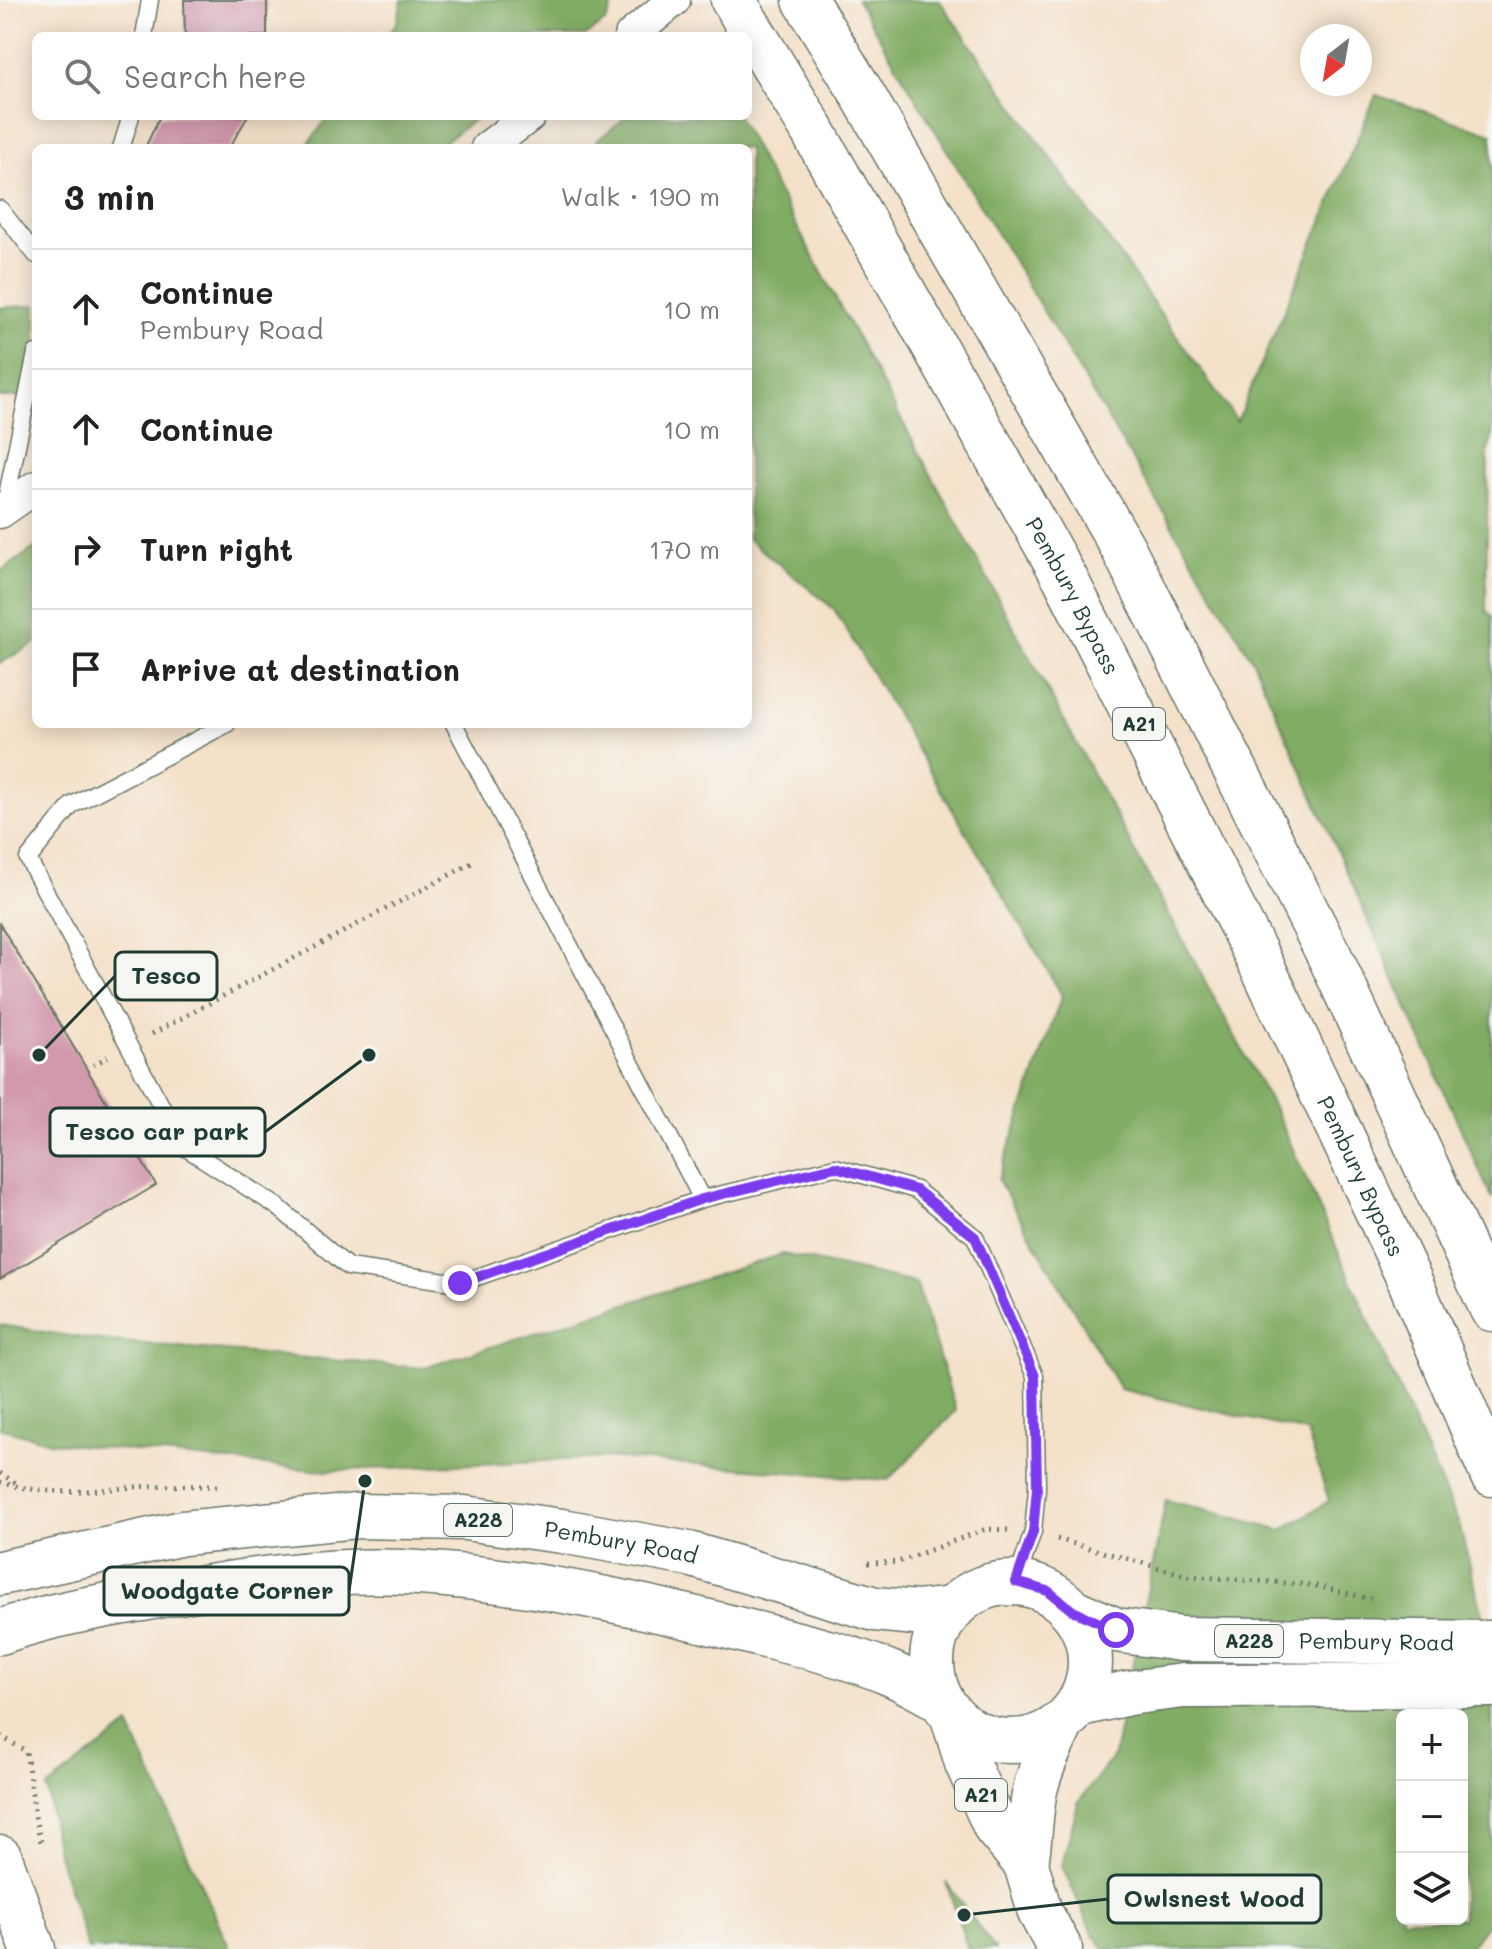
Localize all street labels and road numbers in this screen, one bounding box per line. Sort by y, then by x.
street label: Pembury Bypass [1020,512,1127,679]
road number: A21 [1113,708,1165,740]
street label: Pembury Bypass [1311,1091,1411,1261]
road number: A228 [444,1504,512,1536]
street label: Pembury Road [543,1514,701,1570]
road number: A228 [1215,1625,1283,1657]
street label: Pembury Road [1299,1626,1454,1657]
road number: A21 [955,1779,1007,1811]

